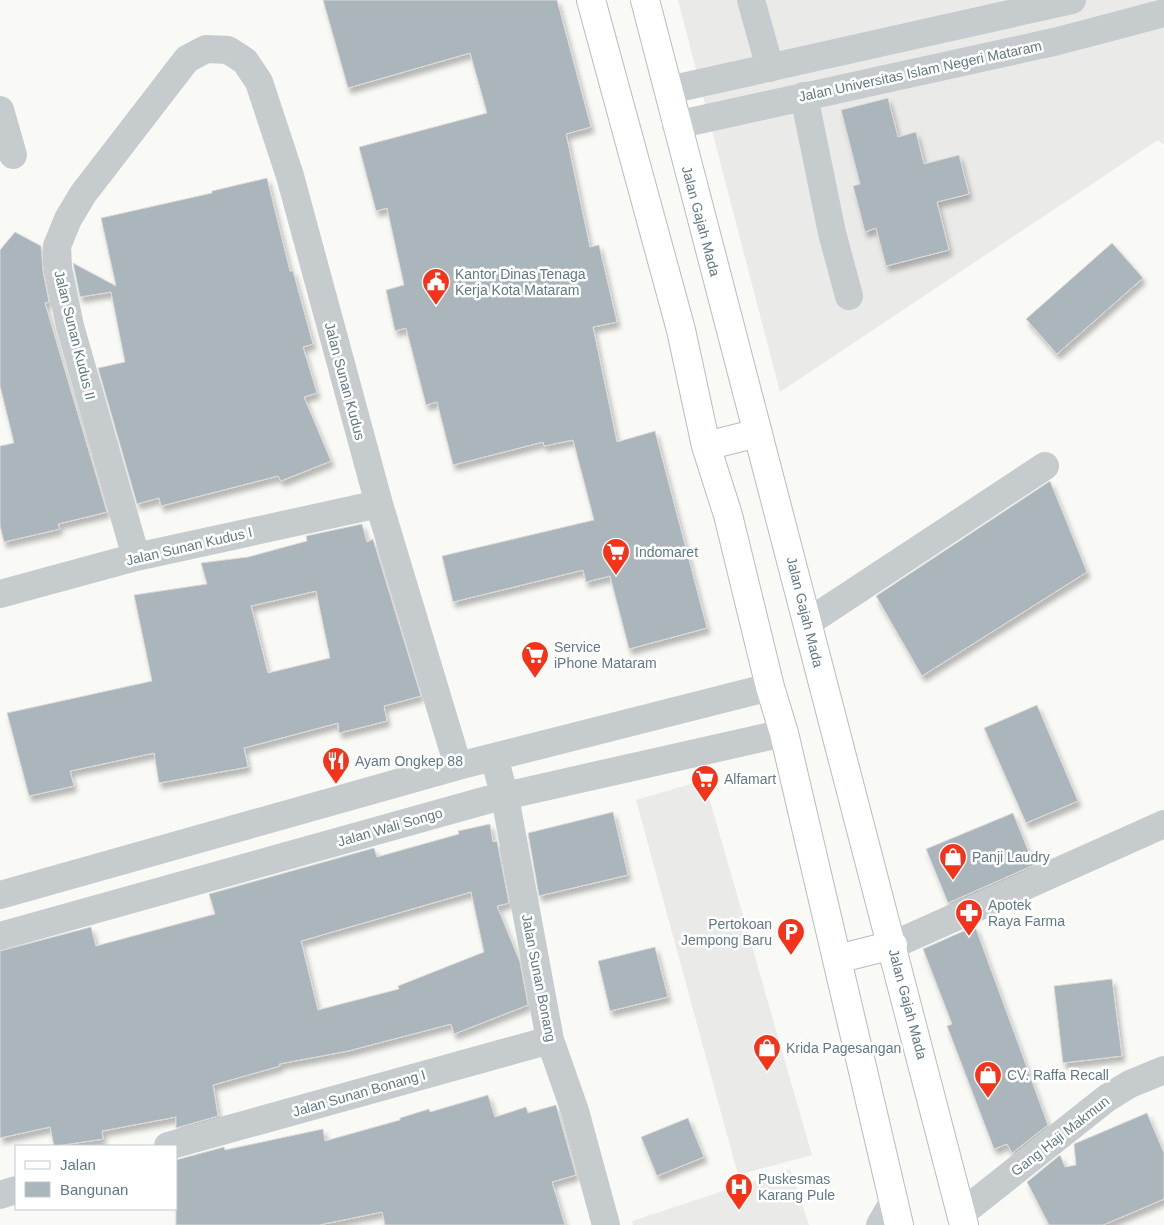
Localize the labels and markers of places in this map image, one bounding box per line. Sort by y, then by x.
place label: Kantor Dinas Tenaga Kerja Kota Mataram [455,266,586,298]
public building icon: Kantor Dinas Tenaga Kerja Kota Mataram [421,267,451,306]
supermarket icon: Indomaret [601,537,631,576]
place label: Indomaret [635,544,698,560]
place label: Service iPhone Mataram [554,639,657,671]
supermarket icon: Service iPhone Mataram [520,640,550,679]
restaurant icon: Ayam Ongkep 88 [321,746,351,785]
place label: Ayam Ongkep 88 [355,753,463,769]
supermarket icon: Alfamart [690,764,720,803]
place label: Alfamart [724,771,776,787]
shop icon: Panji Laudry [938,842,968,881]
place label: Panji Laudry [972,849,1050,865]
place label: Apotek Raya Farma [988,897,1065,929]
pharmacy icon: Apotek Raya Farma [954,898,984,937]
place label: Pertokoan Jempong Baru [681,916,772,948]
parking icon: Pertokoan Jempong Baru [776,917,806,956]
shop icon: Krida Pagesangan [752,1033,782,1072]
place label: Krida Pagesangan [786,1040,901,1056]
shop icon: CV. Raffa Recall [973,1060,1003,1099]
place label: CV. Raffa Recall [1007,1067,1109,1083]
place label: Puskesmas Karang Pule [758,1171,835,1203]
hospital icon: Puskesmas Karang Pule [724,1172,754,1211]

